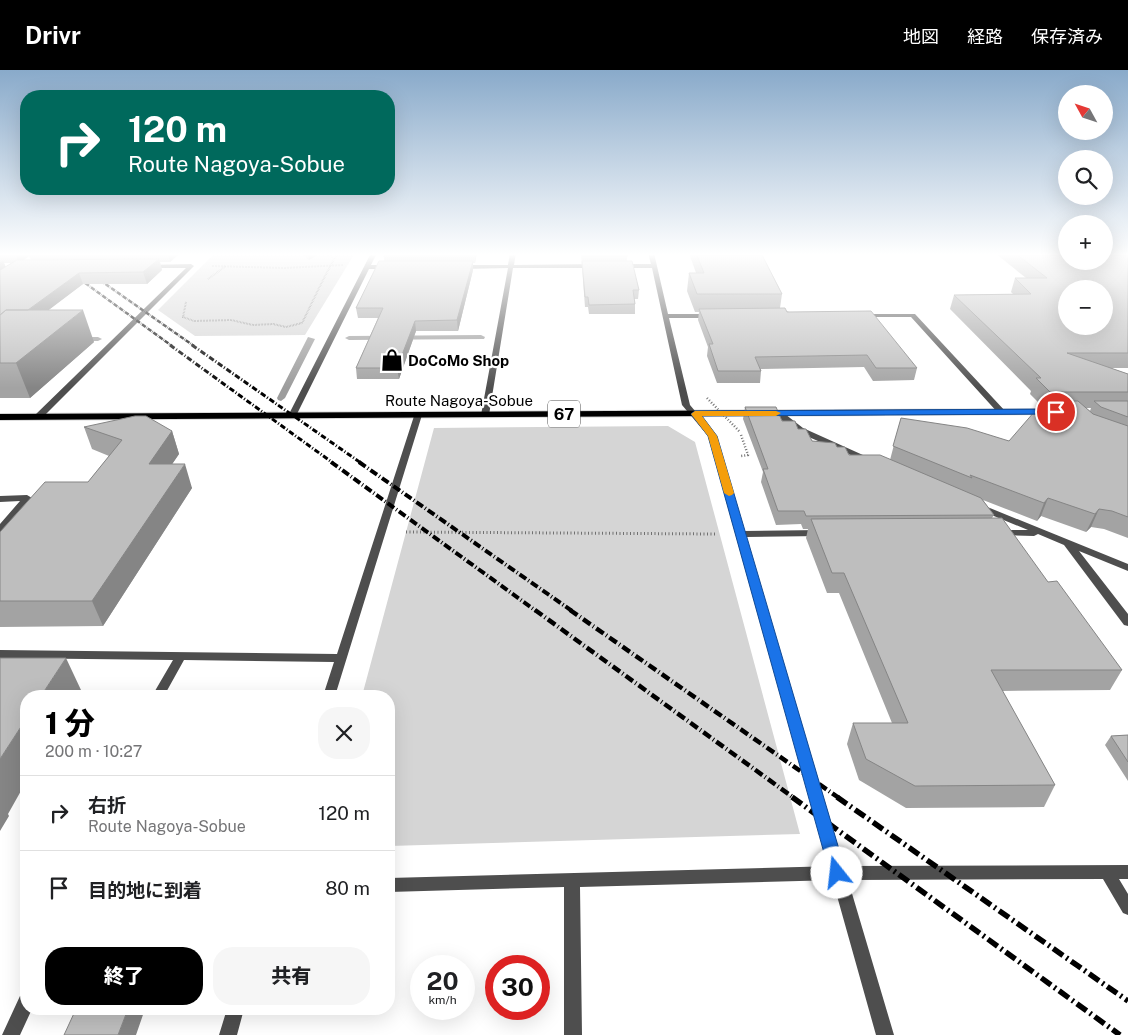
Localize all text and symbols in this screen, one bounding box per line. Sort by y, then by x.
text: Drivr [25,21,81,49]
text: 地図 [903,26,939,47]
text: 経路 [967,26,1003,47]
text: 保存済み [1031,26,1103,47]
north arrow [1058,85,1112,140]
map controls [1058,85,1113,335]
text: 120 m [128,109,227,150]
icon: right [45,110,110,175]
button: search [1058,150,1113,205]
text: Route Nagoya-Sobue [128,151,345,177]
button: + [1058,215,1113,270]
button: − [1058,280,1113,335]
shop icon: DoCoMo Shop [379,347,405,373]
place label: DoCoMo Shop [408,352,509,369]
pin [1035,391,1077,433]
street label: Route Nagoya-Sobue [385,392,533,409]
icon: arrive [1042,398,1070,426]
road number: 67 [548,400,580,428]
text: 1 分 [45,705,95,741]
button: close [318,707,370,759]
text: 200 m · 10:27 [45,742,142,761]
text: 右折 [88,794,126,816]
icon: right [45,799,73,827]
text: 120 m [318,802,370,824]
text: Route Nagoya-Sobue [88,817,246,836]
position arrow [810,846,862,898]
icon: arrive [45,874,73,902]
text: 80 m [325,877,370,899]
text: 目的地に到着 [88,879,202,901]
button: 終了 [45,947,203,1005]
button: 共有 [213,947,370,1005]
speed limit sign: 30 [485,955,550,1020]
text: 20 [427,966,459,996]
text: km/h [428,993,457,1007]

